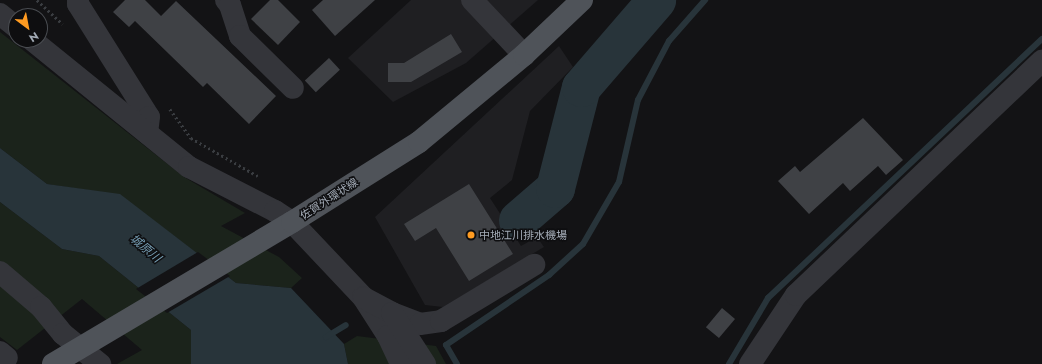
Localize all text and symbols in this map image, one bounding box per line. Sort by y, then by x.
north arrow [8,8,48,48]
text: N [26,28,42,46]
street label: 佐賀外環状線 [298,175,360,223]
place label: 中地江川排水機場 [479,228,567,242]
marker: 中地江川排水機場 [466,230,476,240]
water label: 城原川 [127,232,163,266]

